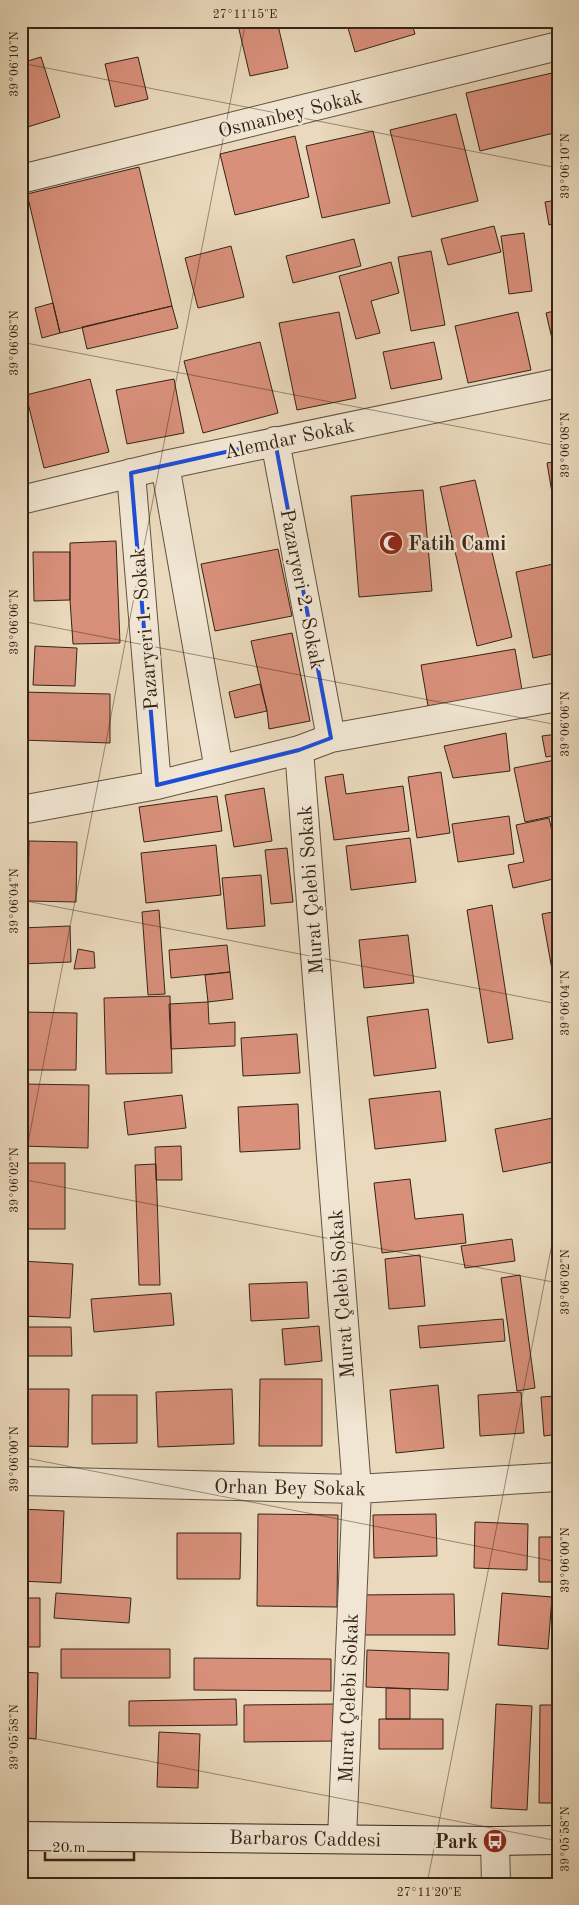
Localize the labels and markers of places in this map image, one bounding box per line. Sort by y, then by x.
mosque icon: Fatih Cami [378,530,404,556]
place label: Fatih Cami [408,535,506,555]
bus stop icon: Park [482,1828,508,1854]
place label: Park [435,1833,478,1853]

